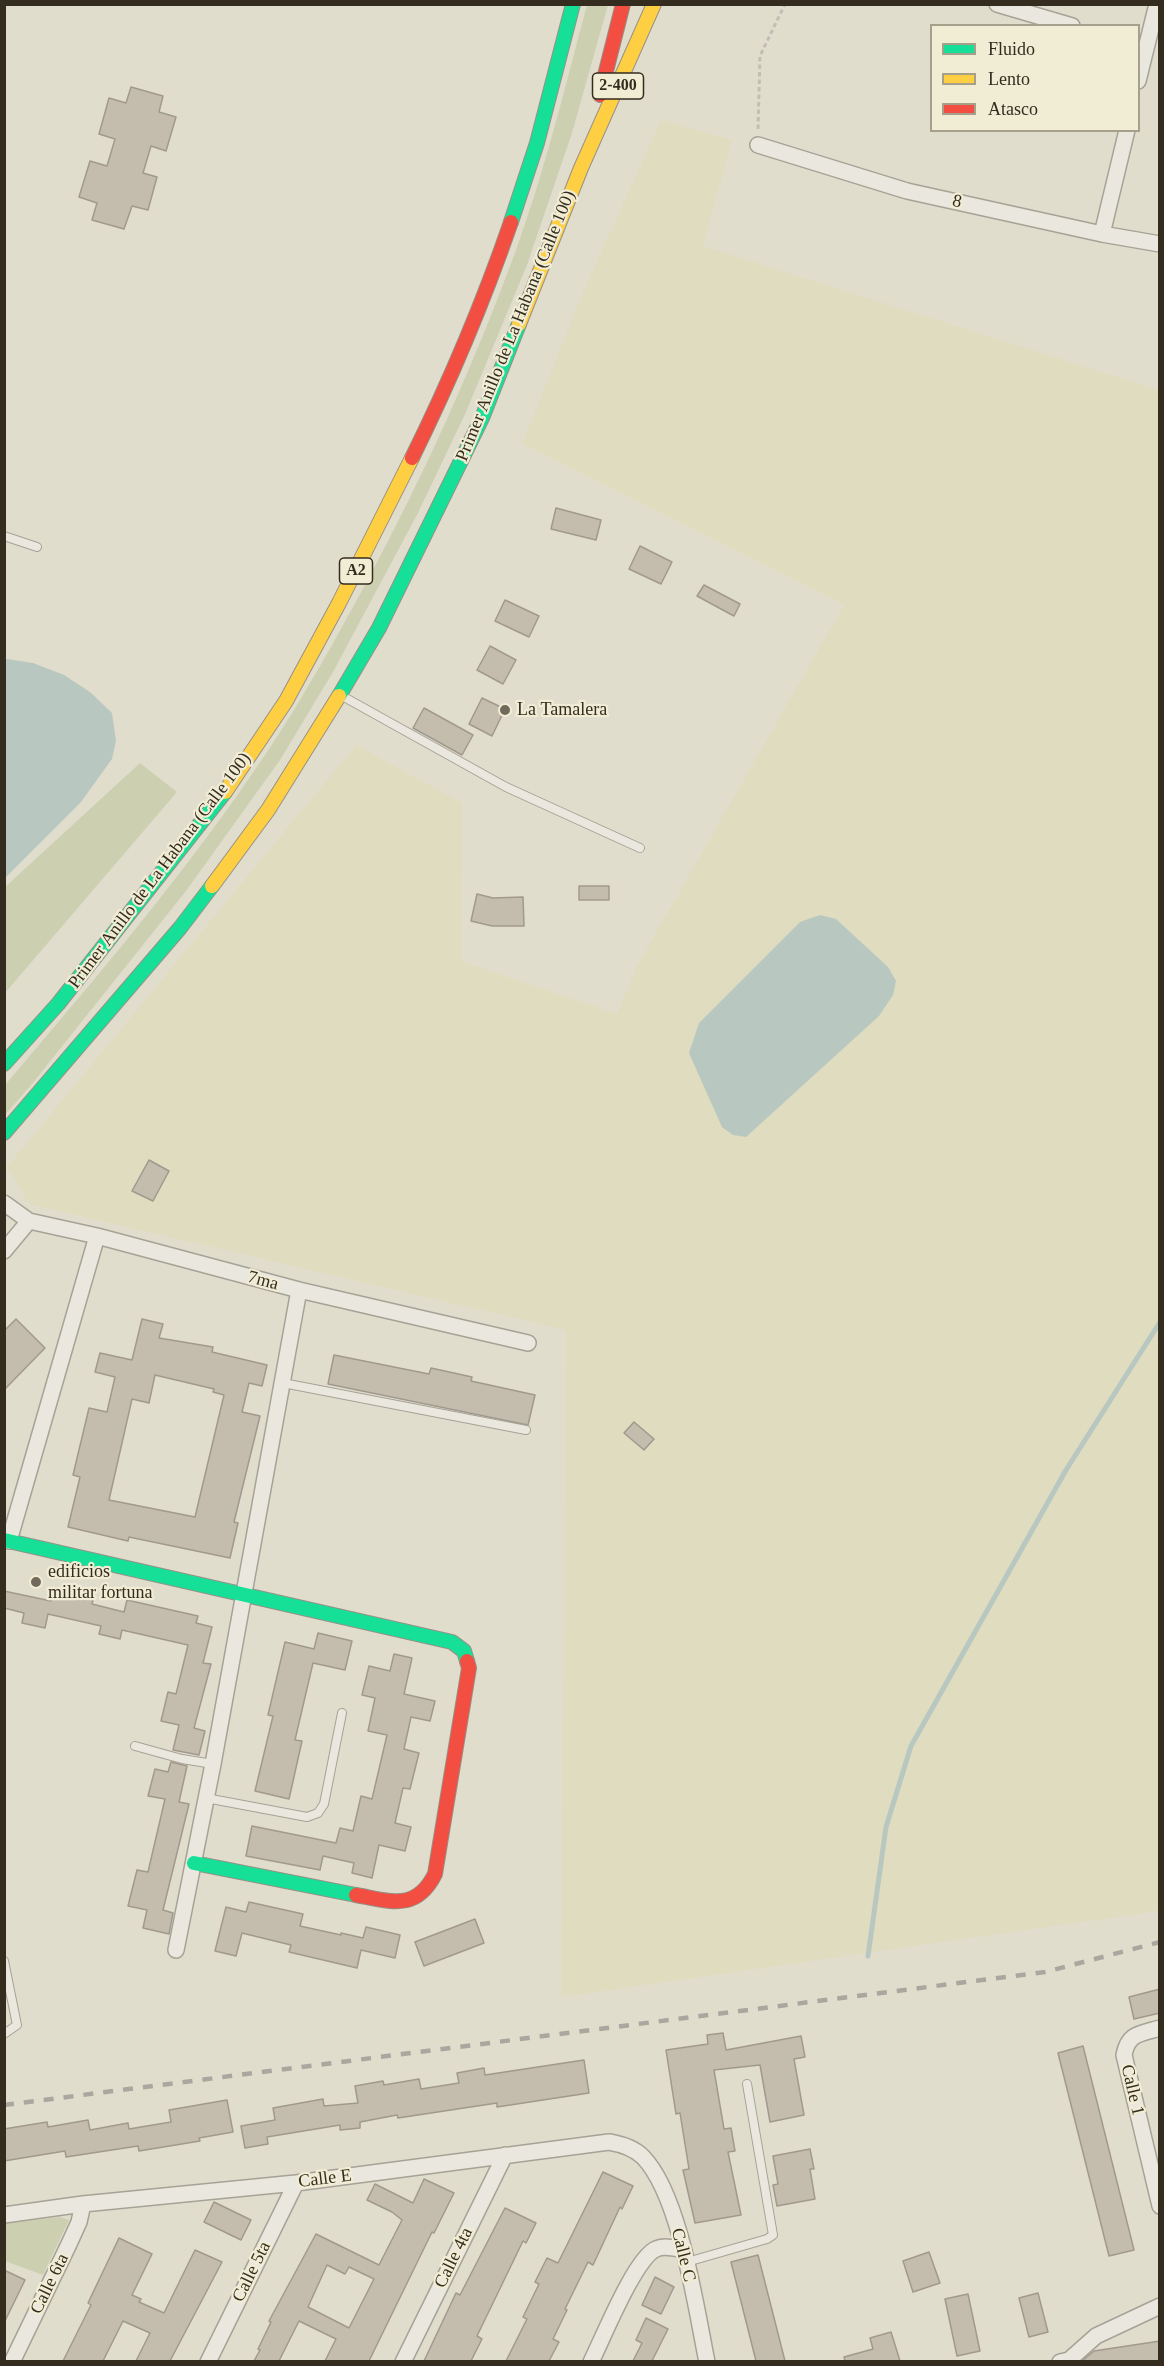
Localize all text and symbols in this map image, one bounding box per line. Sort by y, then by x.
legend [930,24,1140,132]
text: Fluido [988,39,1035,59]
text: Lento [988,69,1030,89]
road number: 2-400 [592,73,644,99]
text: Atasco [988,99,1038,119]
street label: Primer Anillo de La Habana (Calle 100) [452,188,580,464]
street label: 8 [950,190,964,214]
road number: A2 [340,558,372,584]
place label: La Tamalera [517,699,607,721]
marker: La Tamalera [498,703,512,717]
street label: Primer Anillo de La Habana (Calle 100) [64,749,256,993]
street label: 7ma [245,1267,281,1295]
place label: edificios militar fortuna [48,1561,152,1604]
marker: edificios militar fortuna [29,1575,43,1589]
street label: Calle 1 [1116,2062,1148,2118]
street label: Calle E [297,2165,353,2193]
street label: Calle 4ta [430,2224,478,2292]
street label: Calle C [666,2226,700,2284]
street label: Calle 5ta [228,2238,276,2306]
street label: Calle 6ta [26,2250,74,2318]

